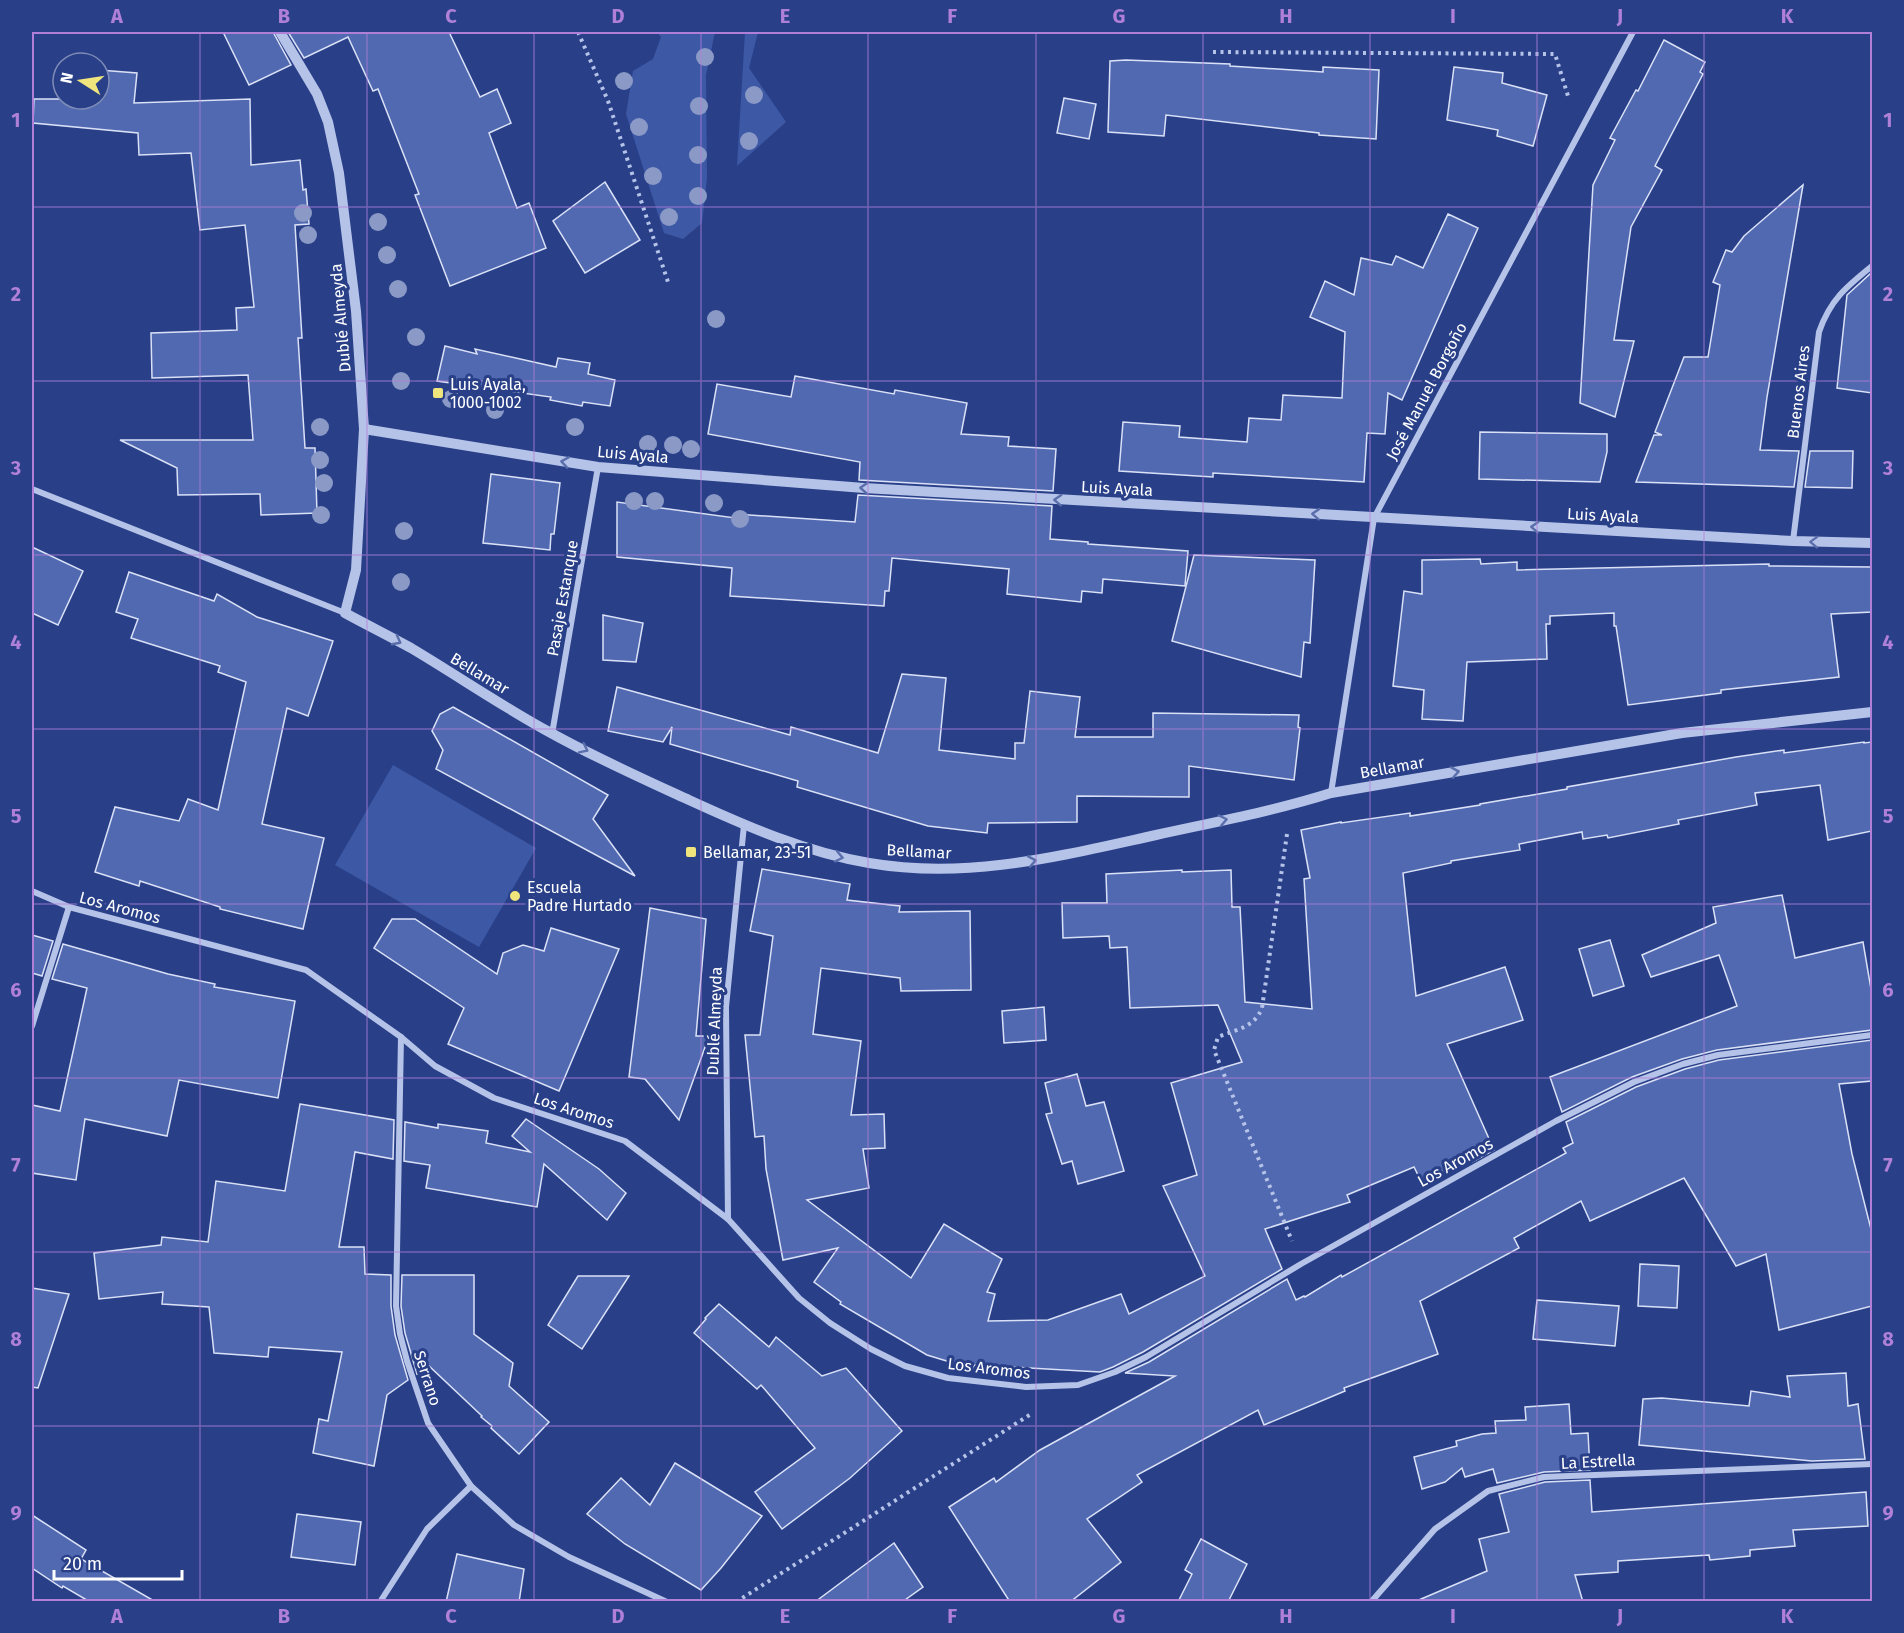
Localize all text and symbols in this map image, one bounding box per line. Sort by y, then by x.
text: A [110,4,124,28]
text: B [278,4,290,28]
text: C [445,4,457,28]
text: D [611,4,625,28]
text: E [780,4,790,28]
text: F [947,4,957,28]
text: G [1113,4,1125,28]
text: H [1279,4,1293,28]
text: I [1450,4,1456,28]
text: J [1616,4,1623,28]
text: K [1781,4,1794,28]
north arrow [51,51,111,111]
text: N [56,71,77,85]
text: 1 [11,108,21,132]
text: 1 [1883,108,1893,132]
street label: Dublé Almeyda [326,263,355,373]
text: 2 [11,282,21,306]
text: 2 [1883,282,1893,306]
street label: José Manuel Borgoño [1382,319,1471,463]
street label: Buenos Aires [1783,344,1814,440]
place label: Luis Ayala, 1000-1002 [450,375,526,412]
marker: Luis Ayala, 1000-1002 [431,386,445,400]
street label: Luis Ayala [596,442,670,467]
text: 3 [10,456,21,480]
one-way arrow [560,456,570,468]
text: 3 [1882,456,1893,480]
street label: Luis Ayala [1081,477,1153,500]
one-way arrow [859,482,868,495]
one-way arrow [1054,493,1063,506]
street label: Luis Ayala [1567,504,1639,527]
one-way arrow [1312,508,1321,521]
one-way arrow [1531,520,1540,533]
one-way arrow [1810,535,1819,548]
street label: Pasaje Estanque [543,539,582,658]
text: 4 [10,630,22,654]
text: 4 [1882,630,1894,654]
one-way arrow [391,634,401,645]
street label: Bellamar [447,649,513,699]
one-way arrow [577,742,588,754]
street label: Bellamar [1358,752,1427,782]
one-way arrow [1450,766,1459,778]
text: 5 [11,804,22,828]
text: 5 [1883,804,1894,828]
one-way arrow [1218,815,1228,828]
street label: Bellamar [886,840,953,863]
place label: Bellamar, 23-51 [703,843,811,862]
marker: Bellamar, 23-51 [684,845,698,859]
one-way arrow [834,849,844,862]
one-way arrow [1027,855,1037,868]
place label: Escuela Padre Hurtado [527,878,632,915]
street label: Los Aromos [77,888,163,927]
marker: Escuela Padre Hurtado [508,889,522,903]
street label: Dublé Almeyda [703,966,726,1076]
text: 6 [10,978,22,1002]
text: 6 [1882,978,1894,1002]
street label: Los Aromos [531,1089,616,1132]
street label: Los Aromos [1414,1134,1496,1191]
text: 7 [11,1153,21,1177]
text: 7 [1883,1153,1893,1177]
text: 8 [10,1327,22,1351]
text: 8 [1882,1327,1894,1351]
street label: Serrano [410,1348,445,1408]
street label: Los Aromos [946,1354,1031,1383]
street label: La Estrella [1560,1450,1636,1473]
text: 9 [10,1501,22,1525]
text: 9 [1882,1501,1894,1525]
scale bar [54,1543,182,1581]
text: 20 m [63,1553,102,1575]
text: A [110,1604,124,1628]
text: B [278,1604,290,1628]
text: C [445,1604,457,1628]
text: D [611,1604,625,1628]
text: E [780,1604,790,1628]
text: F [947,1604,957,1628]
text: G [1113,1604,1125,1628]
text: H [1279,1604,1293,1628]
text: I [1450,1604,1456,1628]
text: J [1616,1604,1623,1628]
text: K [1781,1604,1794,1628]

